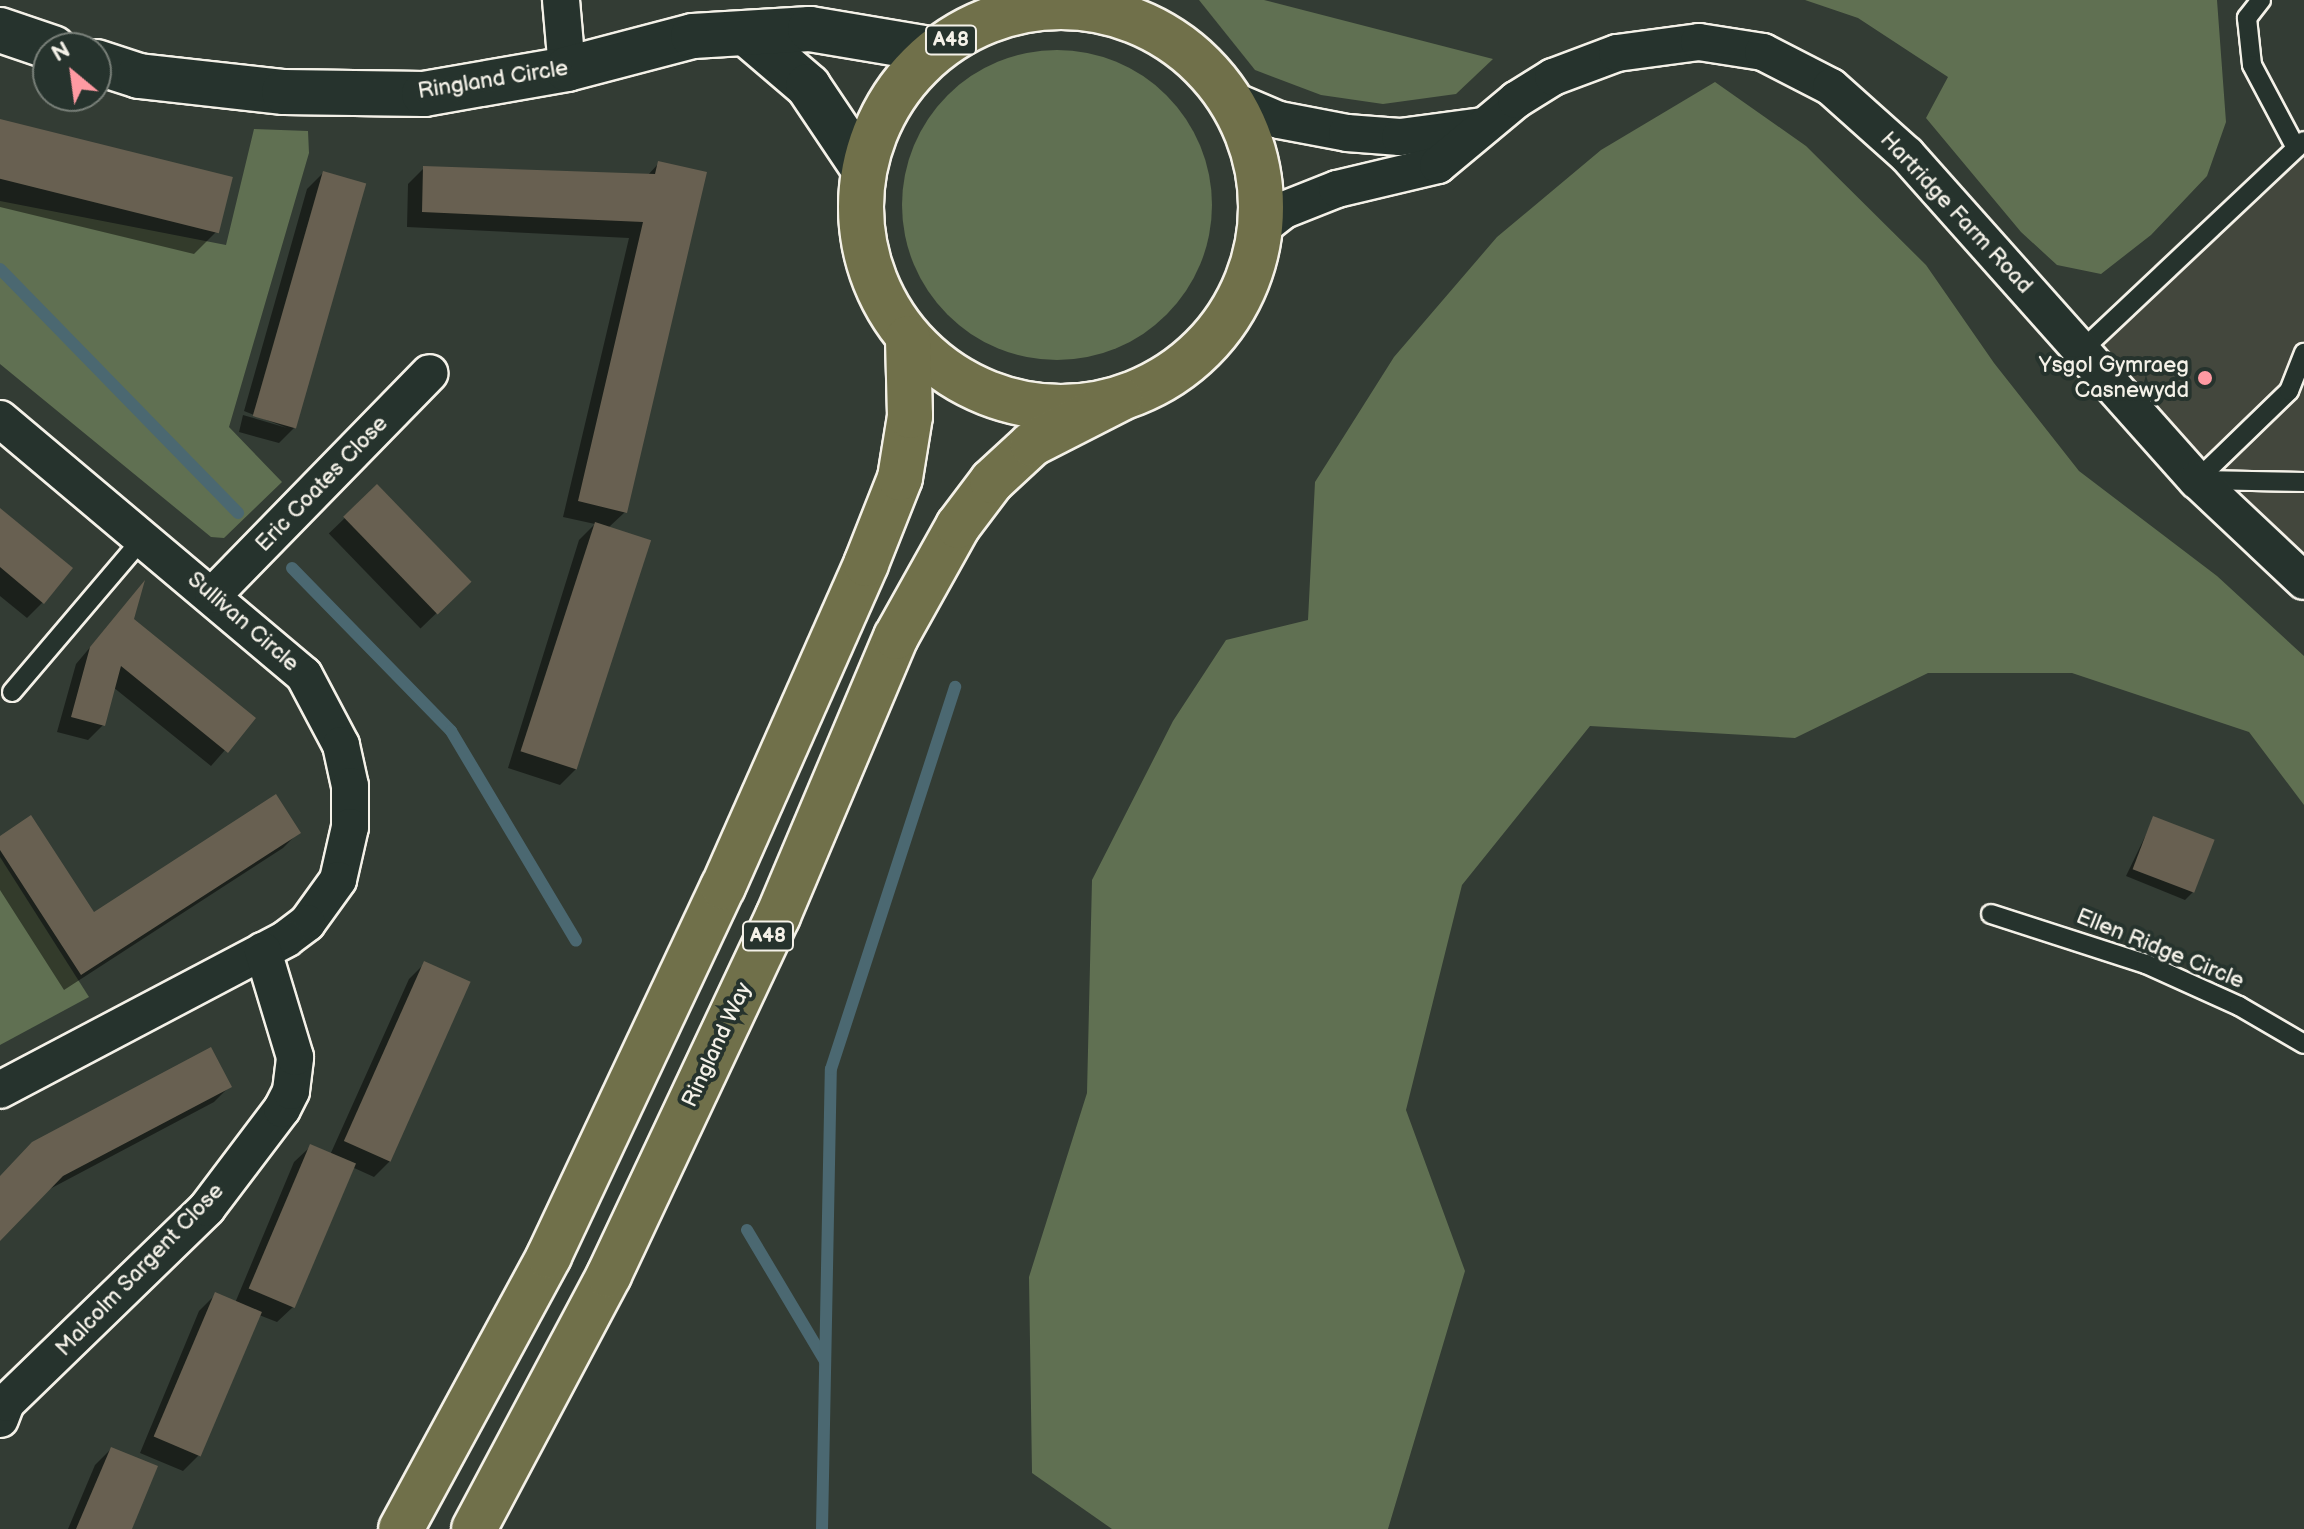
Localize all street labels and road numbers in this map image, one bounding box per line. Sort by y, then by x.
road number: A48 [923,24,979,56]
street label: Ringland Circle [416,55,570,105]
street label: Hartridge Farm Road [1874,127,2038,299]
street label: Eric Coates Close [250,411,394,557]
street label: Sullivan Circle [182,567,304,677]
street label: Ellen Ridge Circle [2072,903,2248,995]
road number: A48 [740,920,796,952]
street label: Ringland Way [676,978,758,1112]
street label: Malcolm Sargent Close [50,1178,230,1362]

